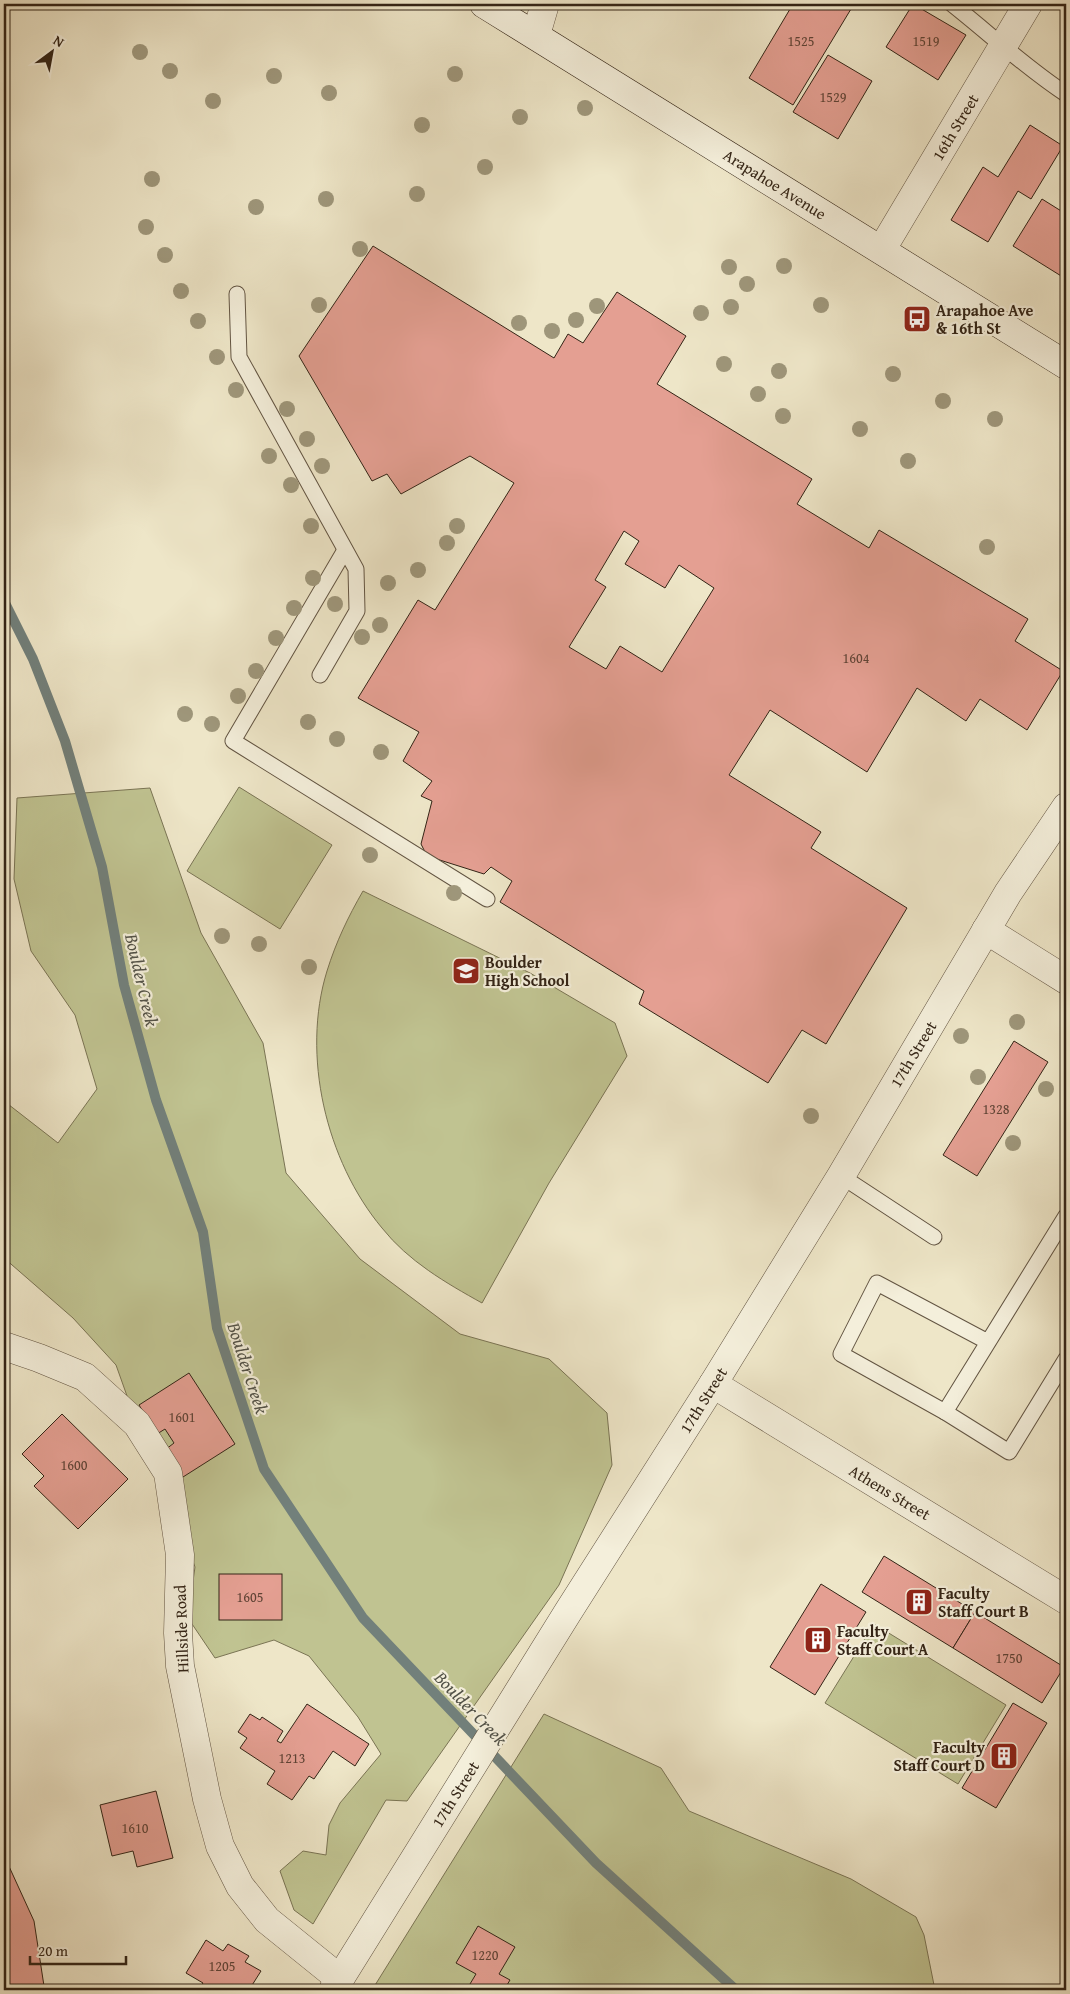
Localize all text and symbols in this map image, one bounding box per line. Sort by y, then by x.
north arrow [28,28,78,78]
text: N [50,30,69,52]
house number: 1525 [788,31,814,51]
house number: 1519 [913,31,940,51]
house number: 1529 [820,87,847,107]
street label: 16th Street [926,89,985,165]
street label: Arapahoe Avenue [719,143,831,225]
place label: Arapahoe Ave & 16th St [936,298,1034,340]
bus stop icon: Arapahoe Ave & 16th St [902,304,932,334]
house number: 1604 [843,648,870,668]
water label: Boulder Creek [118,930,166,1030]
place label: Boulder High School [485,950,569,992]
school or university icon: Boulder High School [451,956,481,986]
street label: 17th Street [884,1016,943,1092]
house number: 1328 [983,1099,1010,1119]
water label: Boulder Creek [220,1318,276,1418]
street label: 17th Street [673,1362,733,1438]
house number: 1601 [169,1407,195,1427]
house number: 1600 [61,1455,88,1475]
street label: Athens Street [845,1458,936,1526]
place label: Faculty Staff Court B [938,1581,1029,1623]
street label: Hillside Road [167,1584,195,1673]
house number: 1605 [237,1587,263,1607]
building icon: Faculty Staff Court B [904,1587,934,1617]
place label: Faculty Staff Court A [837,1619,929,1661]
building icon: Faculty Staff Court A [803,1625,833,1655]
house number: 1750 [996,1648,1023,1668]
water label: Boulder Creek [428,1664,514,1752]
place label: Faculty Staff Court D [894,1735,986,1777]
building icon: Faculty Staff Court D [989,1741,1019,1771]
house number: 1213 [279,1748,305,1768]
street label: 17th Street [425,1756,485,1832]
house number: 1610 [122,1818,149,1838]
scale bar [30,1934,126,1966]
text: 20 m [38,1940,69,1961]
house number: 1220 [472,1945,499,1965]
house number: 1205 [209,1956,235,1976]

